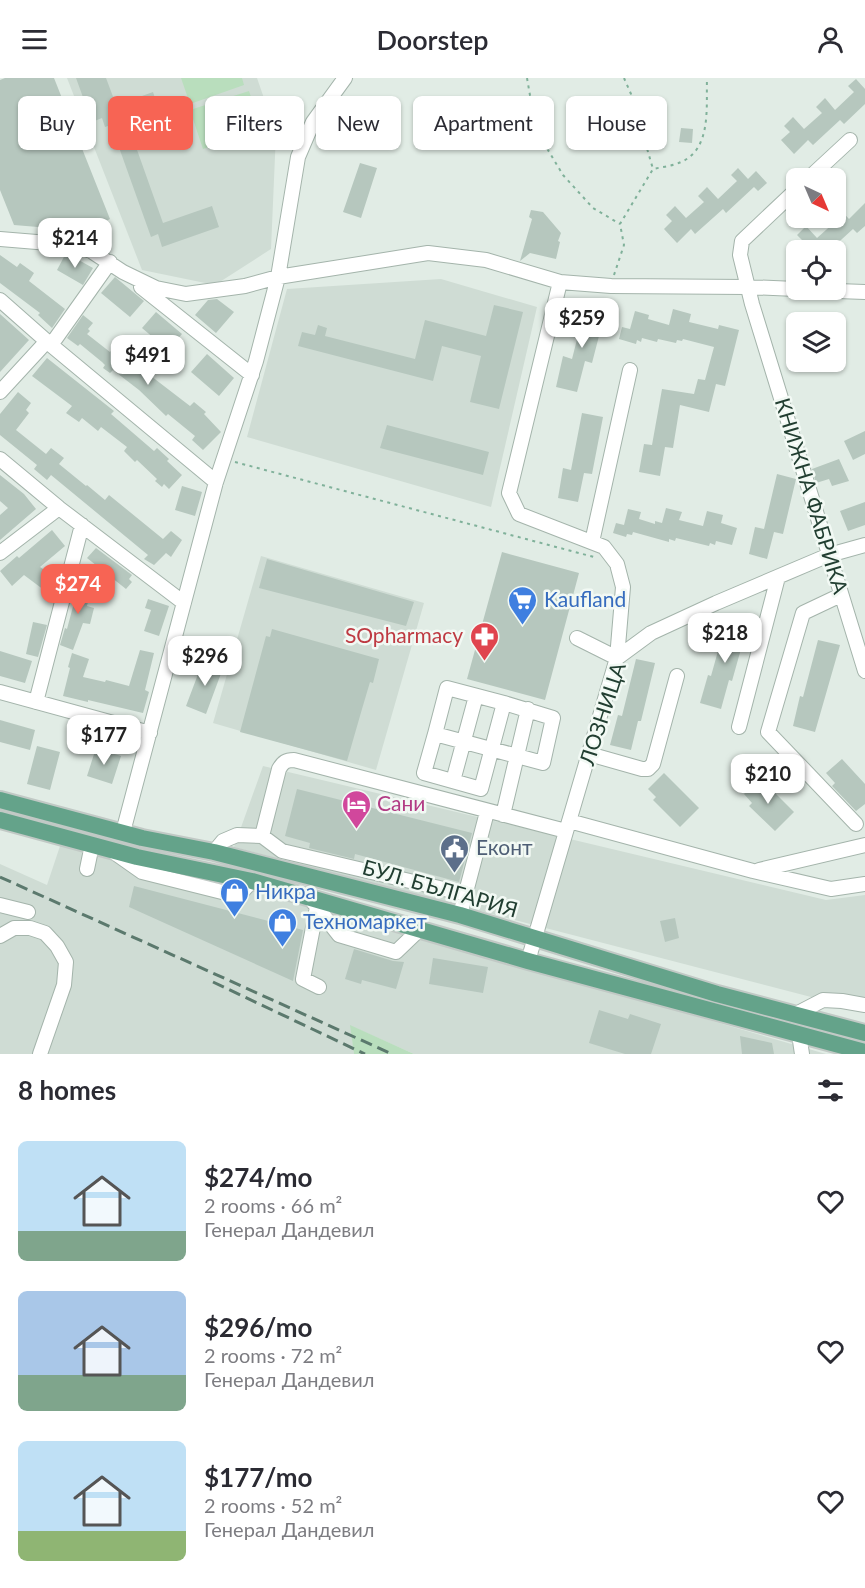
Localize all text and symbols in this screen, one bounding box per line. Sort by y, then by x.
icon: menu [18,23,51,56]
text: Doorstep [376,23,489,56]
icon: person [814,23,847,56]
chip: Buy [18,96,96,150]
chip: Rent [108,96,193,150]
chip: Filters [205,96,304,150]
chip: New [316,96,401,150]
chip: Apartment [413,96,554,150]
chip: House [566,96,667,150]
north arrow [786,168,846,228]
map controls [786,168,846,372]
pin: $214 [39,218,111,269]
text: $214 [52,225,98,249]
button: locate [786,240,846,300]
pin: $259 [546,298,618,349]
text: $259 [559,305,605,329]
button: layers [786,312,846,372]
pin: $491 [112,335,184,386]
text: $491 [125,342,171,366]
street label: КНИЖНА ФАБРИКА [771,395,854,597]
pin: $274 [42,564,114,615]
text: $274 [55,571,101,595]
supermarket icon: Kaufland [507,584,539,626]
place label: Kaufland [544,586,626,611]
pin: $218 [689,613,761,664]
pharmacy icon: SOpharmacy [468,620,500,662]
text: $218 [702,620,748,644]
place label: SOpharmacy [345,622,463,647]
pin: $296 [169,636,241,687]
text: $296 [182,643,228,667]
street label: ЛОЗНИЦА [573,658,630,769]
pin: $177 [68,715,140,766]
text: $177 [81,722,127,746]
pin: $210 [732,754,804,805]
text: $210 [745,761,791,785]
hotel icon: Сани [340,788,372,830]
place label: Сани [377,790,425,815]
public building icon: Еконт [439,832,471,874]
place label: Еконт [476,834,533,859]
street label: БУЛ. БЪЛГАРИЯ [360,853,521,922]
shop icon: Никра [218,876,250,918]
place label: Никра [255,878,316,903]
shop icon: Техномаркет [266,906,298,948]
place label: Техномаркет [303,908,427,933]
text: 8 homes [18,1074,116,1106]
icon: filters [814,1074,847,1107]
text: $274/mo [204,1161,312,1193]
icon: home [66,1165,138,1237]
icon: heart [814,1185,847,1218]
text: 2 rooms · 66 m² [204,1193,342,1217]
text: Генерал Дандевил [204,1217,374,1241]
text: $296/mo [204,1311,312,1343]
icon: home [66,1315,138,1387]
icon: heart [814,1335,847,1368]
text: 2 rooms · 72 m² [204,1343,342,1367]
text: Генерал Дандевил [204,1367,374,1391]
text: $177/mo [204,1461,312,1493]
icon: home [66,1465,138,1537]
icon: heart [814,1485,847,1518]
text: 2 rooms · 52 m² [204,1493,342,1517]
text: Генерал Дандевил [204,1517,374,1541]

